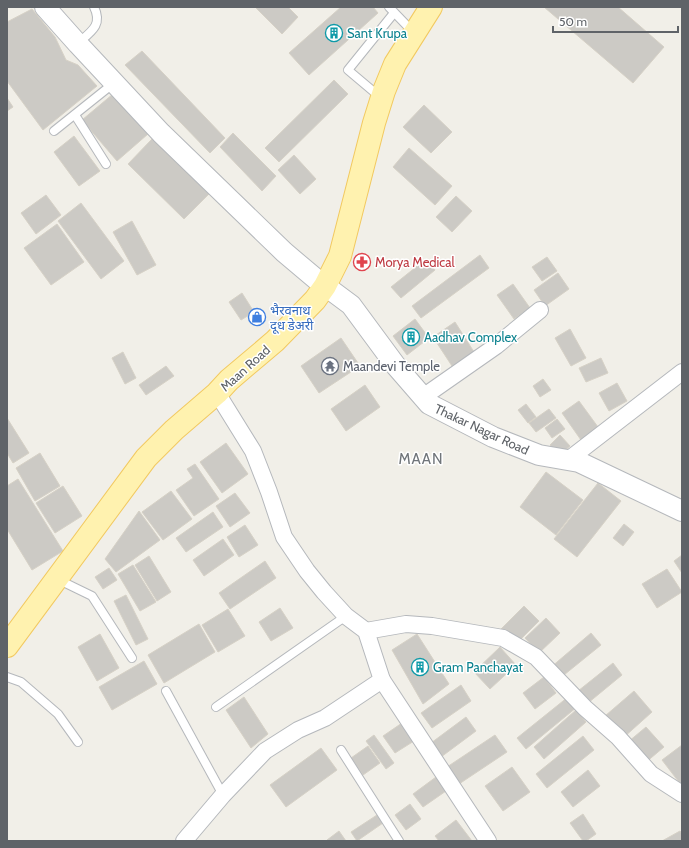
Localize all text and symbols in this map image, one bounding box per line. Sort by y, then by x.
scale bar [553,8,678,34]
text: 50 m [559,14,587,29]
building icon: Sant Krupa [324,23,344,43]
place label: Sant Krupa [347,25,408,41]
pharmacy icon: Morya Medical [352,252,372,272]
place label: Morya Medical [375,254,455,270]
place label: भैरवनाथ दूध डेअरी [270,302,314,334]
shop icon: भैरवनाथ दूध डेअरी [247,307,267,327]
building icon: Aadhav Complex [401,327,421,347]
place label: Aadhav Complex [424,329,518,345]
street label: Maan Road [217,342,273,394]
temple icon: Maandevi Temple [320,356,340,376]
place label: Maandevi Temple [343,358,440,374]
street label: Thakar Nagar Road [432,400,532,458]
district label: MAAN [398,450,444,468]
building icon: Gram Panchayat [410,657,430,677]
place label: Gram Panchayat [433,659,524,675]

